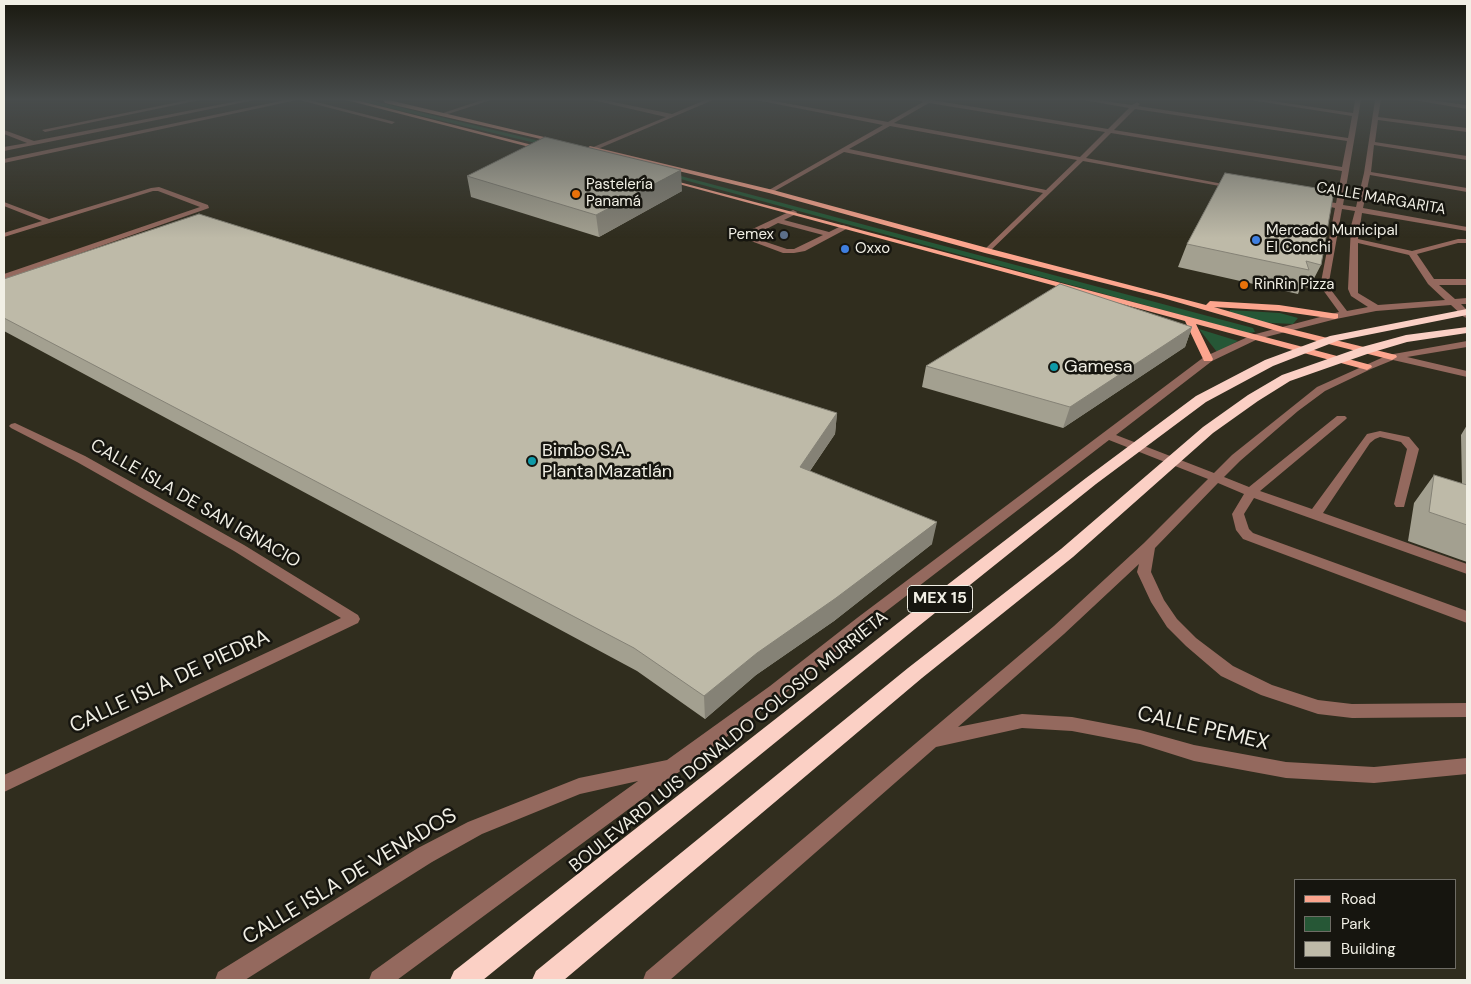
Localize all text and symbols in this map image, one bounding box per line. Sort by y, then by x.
place label: Pastelería Panamá [586,176,653,211]
street label: CALLE MARGARITA [1315,179,1447,219]
marker: Pastelería Panamá [570,188,582,200]
place label: Mercado Municipal El Conchi [1266,222,1398,257]
place label: Pemex [728,226,774,244]
marker: Pemex [778,229,790,241]
marker: Mercado Municipal El Conchi [1250,234,1262,246]
place label: Oxxo [855,240,890,258]
marker: Oxxo [839,243,851,255]
place label: RinRin Pizza [1254,276,1334,294]
marker: RinRin Pizza [1238,279,1250,291]
place label: Gamesa [1064,356,1133,378]
marker: Gamesa [1048,361,1060,373]
street label: CALLE ISLA DE SAN IGNACIO [86,435,304,573]
place label: Bimbo S.A. Planta Mazatlán [542,440,672,482]
marker: Bimbo S.A. Planta Mazatlán [526,455,538,467]
road number: MEX 15 [908,586,972,612]
street label: BOULEVARD LUIS DONALDO COLOSIO MURRIETA [565,607,893,877]
street label: CALLE ISLA DE PIEDRA [66,625,274,739]
street label: CALLE PEMEX [1135,702,1271,756]
street label: CALLE ISLA DE VENADOS [238,803,462,951]
legend [1294,879,1456,969]
text: Road [1341,889,1376,909]
text: Park [1341,914,1371,934]
text: Building [1341,939,1396,959]

